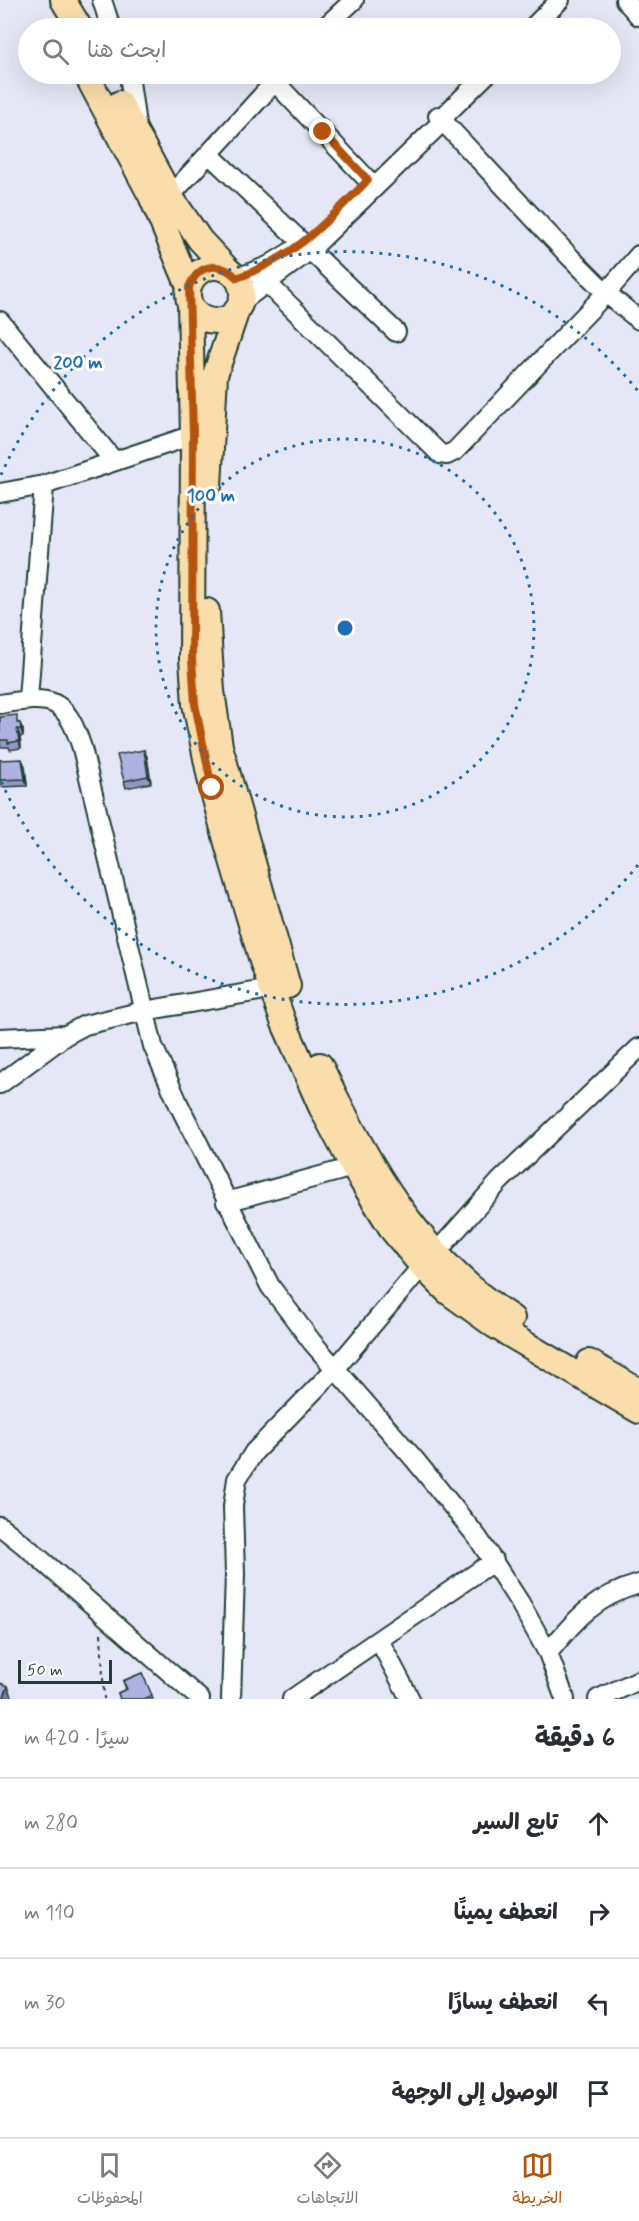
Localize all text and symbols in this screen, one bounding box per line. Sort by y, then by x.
search box [18,18,621,84]
icon: search [39,35,72,68]
text: ابحث هنا [87,37,167,65]
route end [309,118,335,144]
text: 200 m [53,351,103,375]
text: 100 m [187,484,235,508]
centre of rings [335,618,355,638]
route start [198,774,224,800]
scale bar [18,1657,112,1684]
text: 50 m [27,1660,63,1681]
text: 6 دقيقة [535,1722,615,1756]
text: سيرًا · 420 m [24,1725,130,1752]
icon: ahead [582,1807,615,1840]
text: تابع السير [474,1809,558,1837]
text: 280 m [24,1810,78,1837]
icon: right [582,1897,615,1930]
text: انعطف يمينًا [454,1899,558,1927]
text: 110 m [24,1900,75,1927]
icon: left [582,1987,615,2020]
text: انعطف يسارًا [448,1989,558,2017]
text: 30 m [24,1990,66,2017]
icon: arrive [582,2077,615,2110]
text: الوصول إلى الوجهة [391,2079,558,2107]
tab: المحفوظات [77,2149,143,2212]
tab: الاتجاهات [297,2149,358,2212]
tab: الخريطة [512,2149,562,2212]

